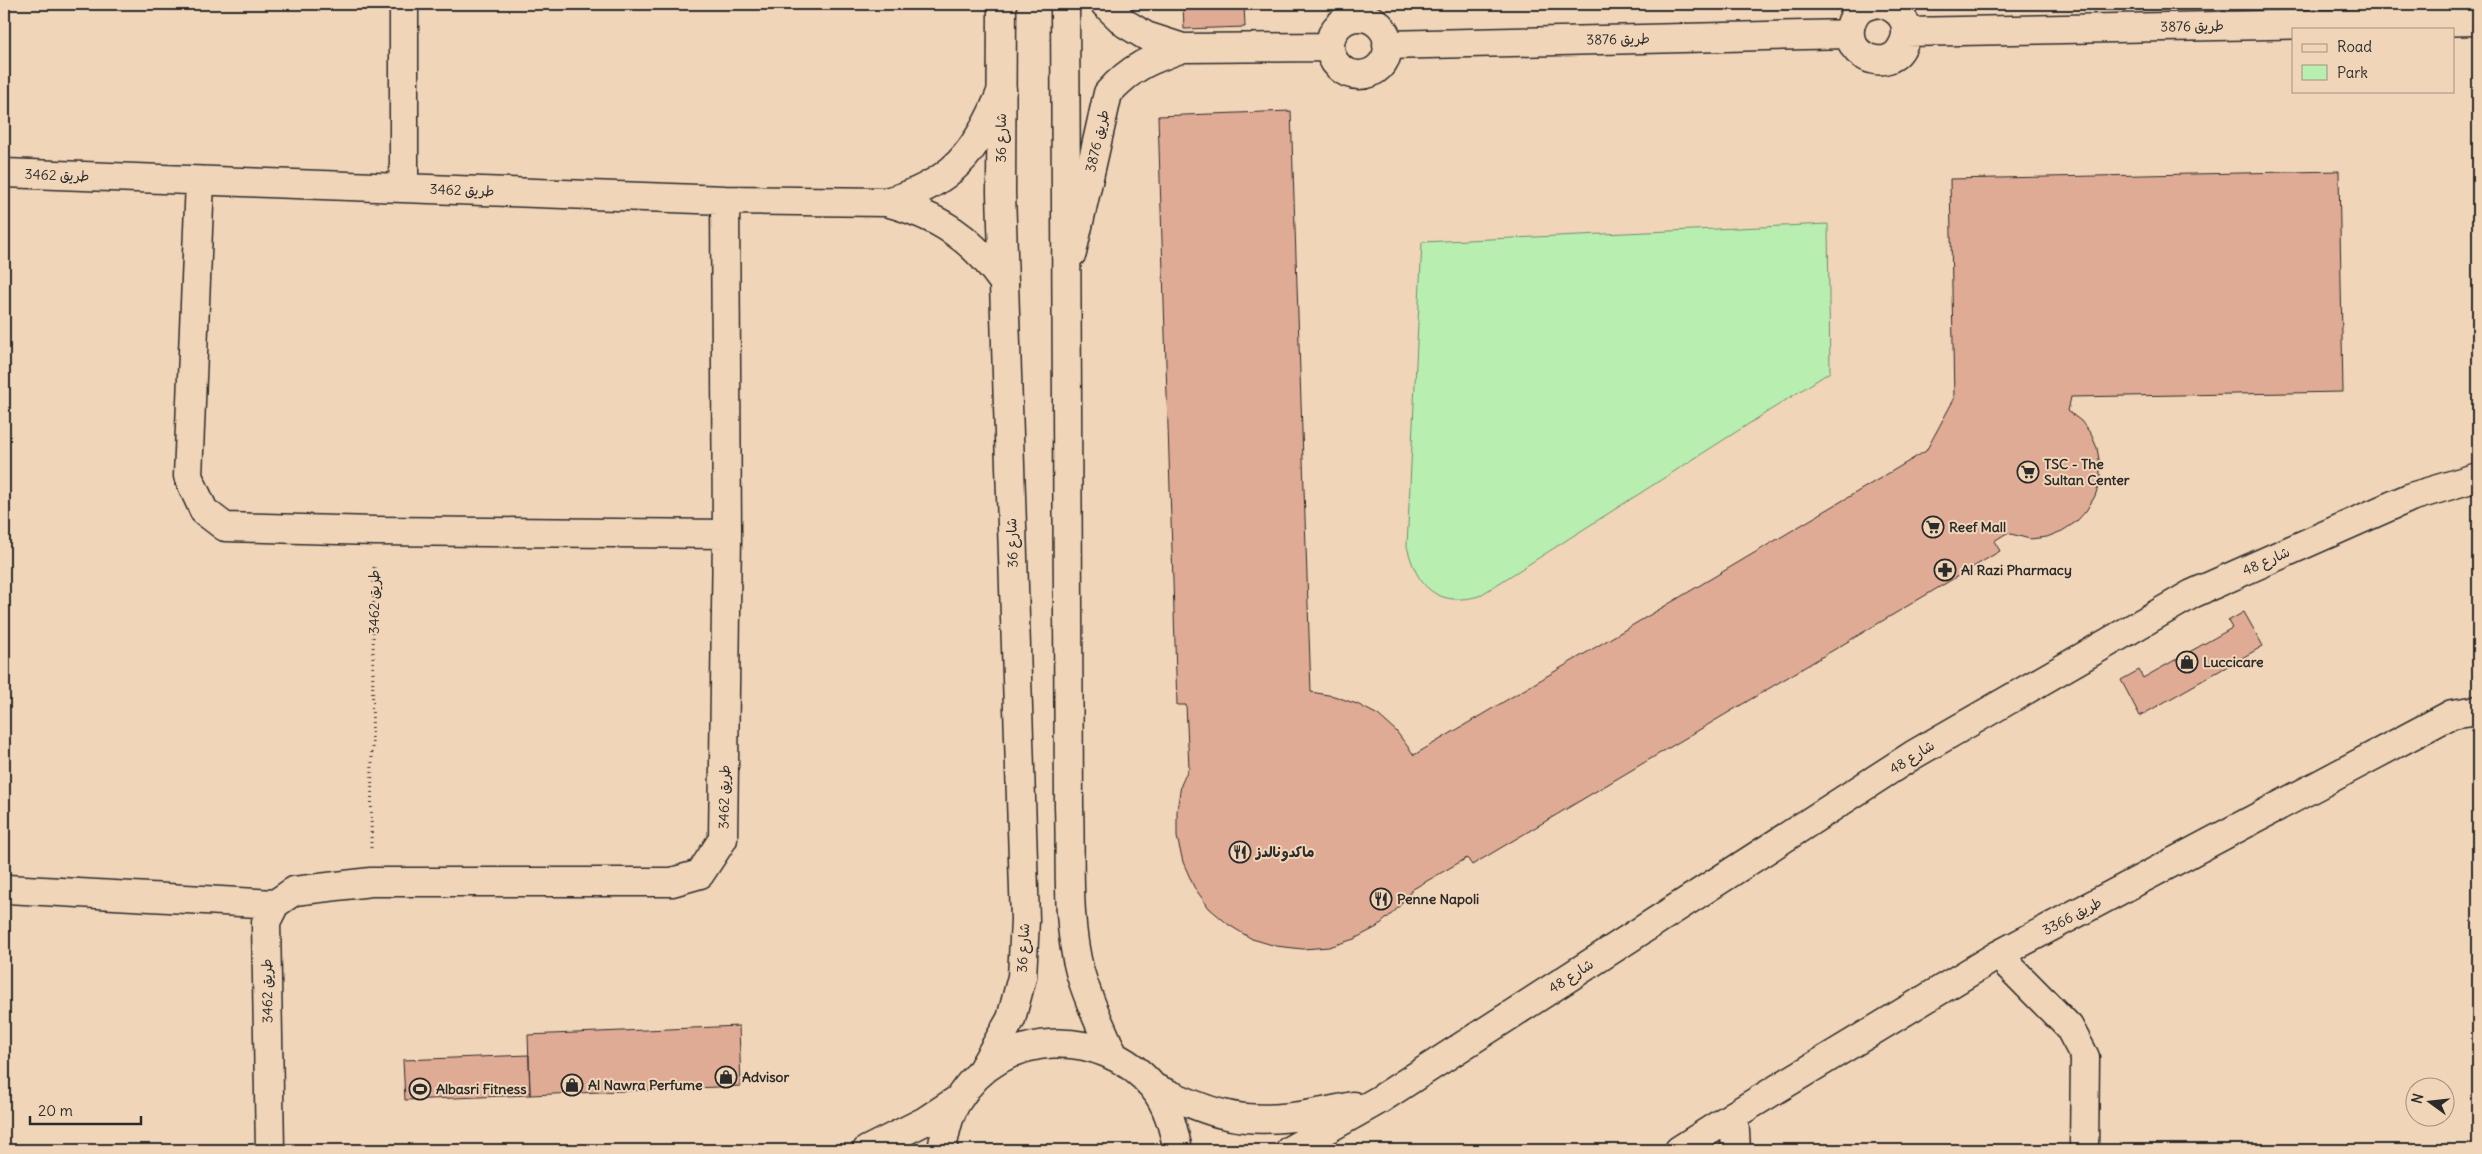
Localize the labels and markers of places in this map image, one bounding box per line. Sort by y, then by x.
place label: TSC - The Sultan Center [2044,455,2130,489]
supermarket icon: TSC - The Sultan Center [2016,460,2040,484]
supermarket icon: Reef Mall [1921,515,1945,539]
place label: Reef Mall [1949,518,2006,536]
pharmacy icon: Al Razi Pharmacy [1933,558,1957,582]
place label: Al Razi Pharmacy [1961,561,2072,579]
shop icon: Luccicare [2175,650,2199,674]
place label: Luccicare [2203,653,2264,671]
restaurant icon: ماكدونالدز [1228,840,1252,864]
place label: ماكدونالدز [1254,843,1314,862]
restaurant icon: Penne Napoli [1369,887,1393,911]
place label: Penne Napoli [1397,890,1479,908]
shop icon: Advisor [714,1065,738,1089]
place label: Advisor [742,1068,789,1086]
shop icon: Al Nawra Perfume [560,1073,584,1097]
place label: Al Nawra Perfume [588,1076,703,1094]
sports icon: Albasri Fitness [408,1077,432,1101]
place label: Albasri Fitness [436,1080,527,1098]

